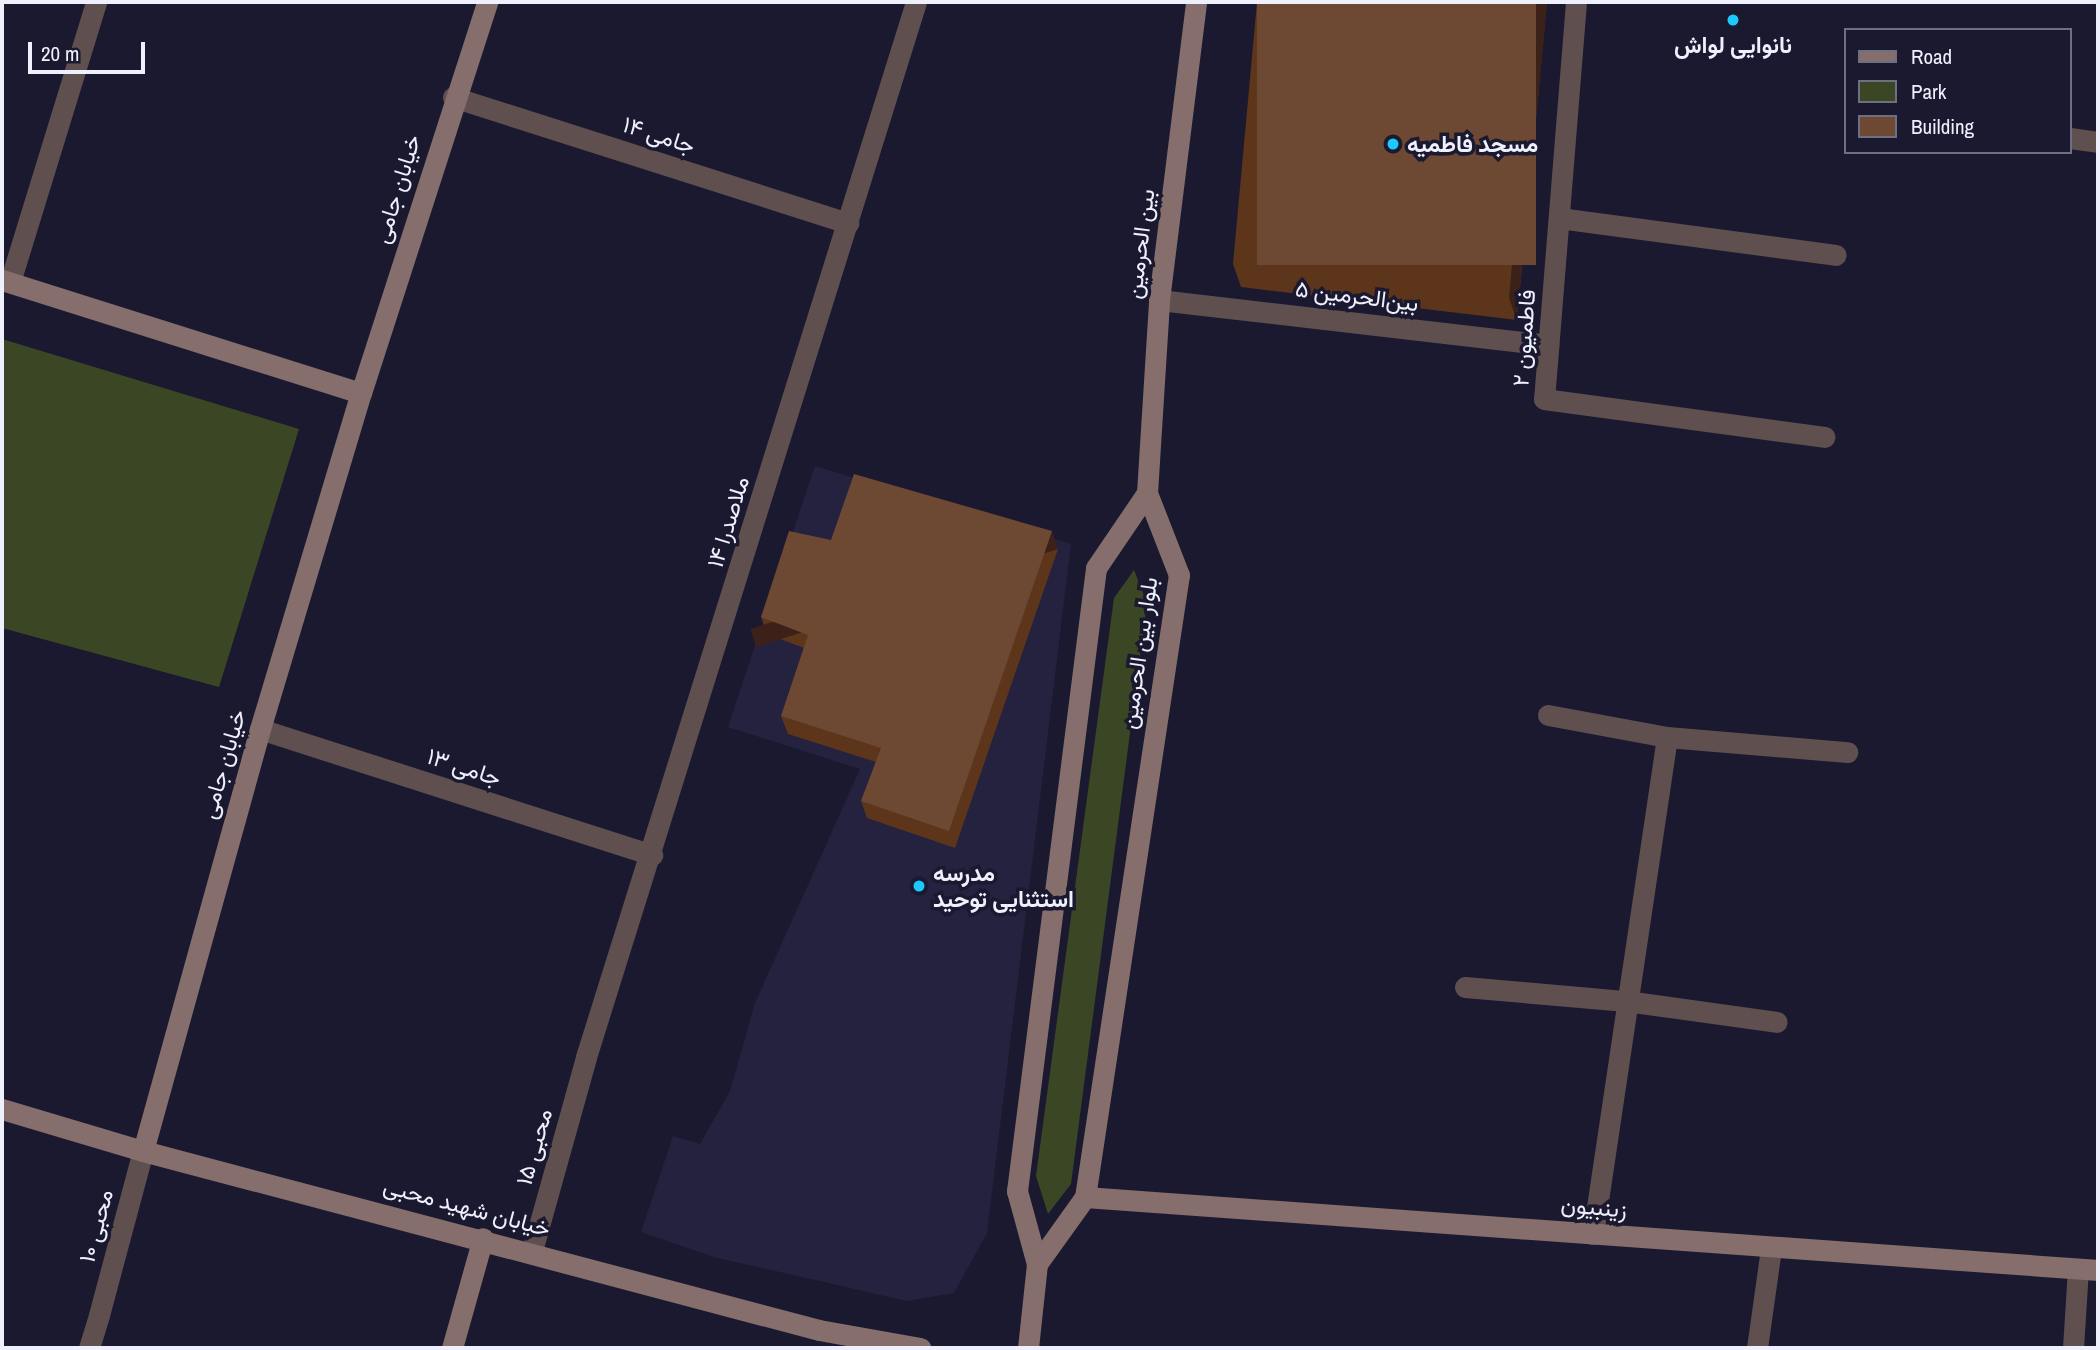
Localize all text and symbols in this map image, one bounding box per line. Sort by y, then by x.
marker: نانوایی لواش [1725,12,1741,28]
scale bar [32,28,149,72]
legend [1844,28,2072,154]
place label: نانوایی لواش [1674,31,1792,59]
text: 20 m [41,39,79,68]
text: Road [1911,42,1952,71]
text: Park [1911,77,1946,106]
street label: جامی ۱۴ [620,110,698,160]
text: Building [1911,112,1974,141]
place label: مسجد فاطمیه [1407,130,1538,158]
street label: خیابان جامی [367,131,427,247]
marker: مسجد فاطمیه [1385,136,1401,152]
street label: بین الحرمین [1120,188,1160,300]
street label: بین‌الحرمین ۵ [1294,275,1420,317]
street label: فاطمیون ۲ [1507,288,1541,388]
street label: ملاصدرا ۱۴ [701,473,755,571]
street label: بلوار بین الحرمین [1115,575,1163,731]
street label: خیابان جامی [194,706,252,822]
street label: جامی ۱۳ [424,742,504,792]
place label: مدرسه استثنایی توحید [933,859,1074,913]
marker: مدرسه استثنایی توحید [911,878,927,894]
street label: محبی ۱۵ [510,1106,558,1188]
street label: خیابان شهید محبی [380,1171,554,1243]
street label: محبی ۱۰ [73,1186,119,1266]
street label: زینبیون [1560,1190,1628,1224]

